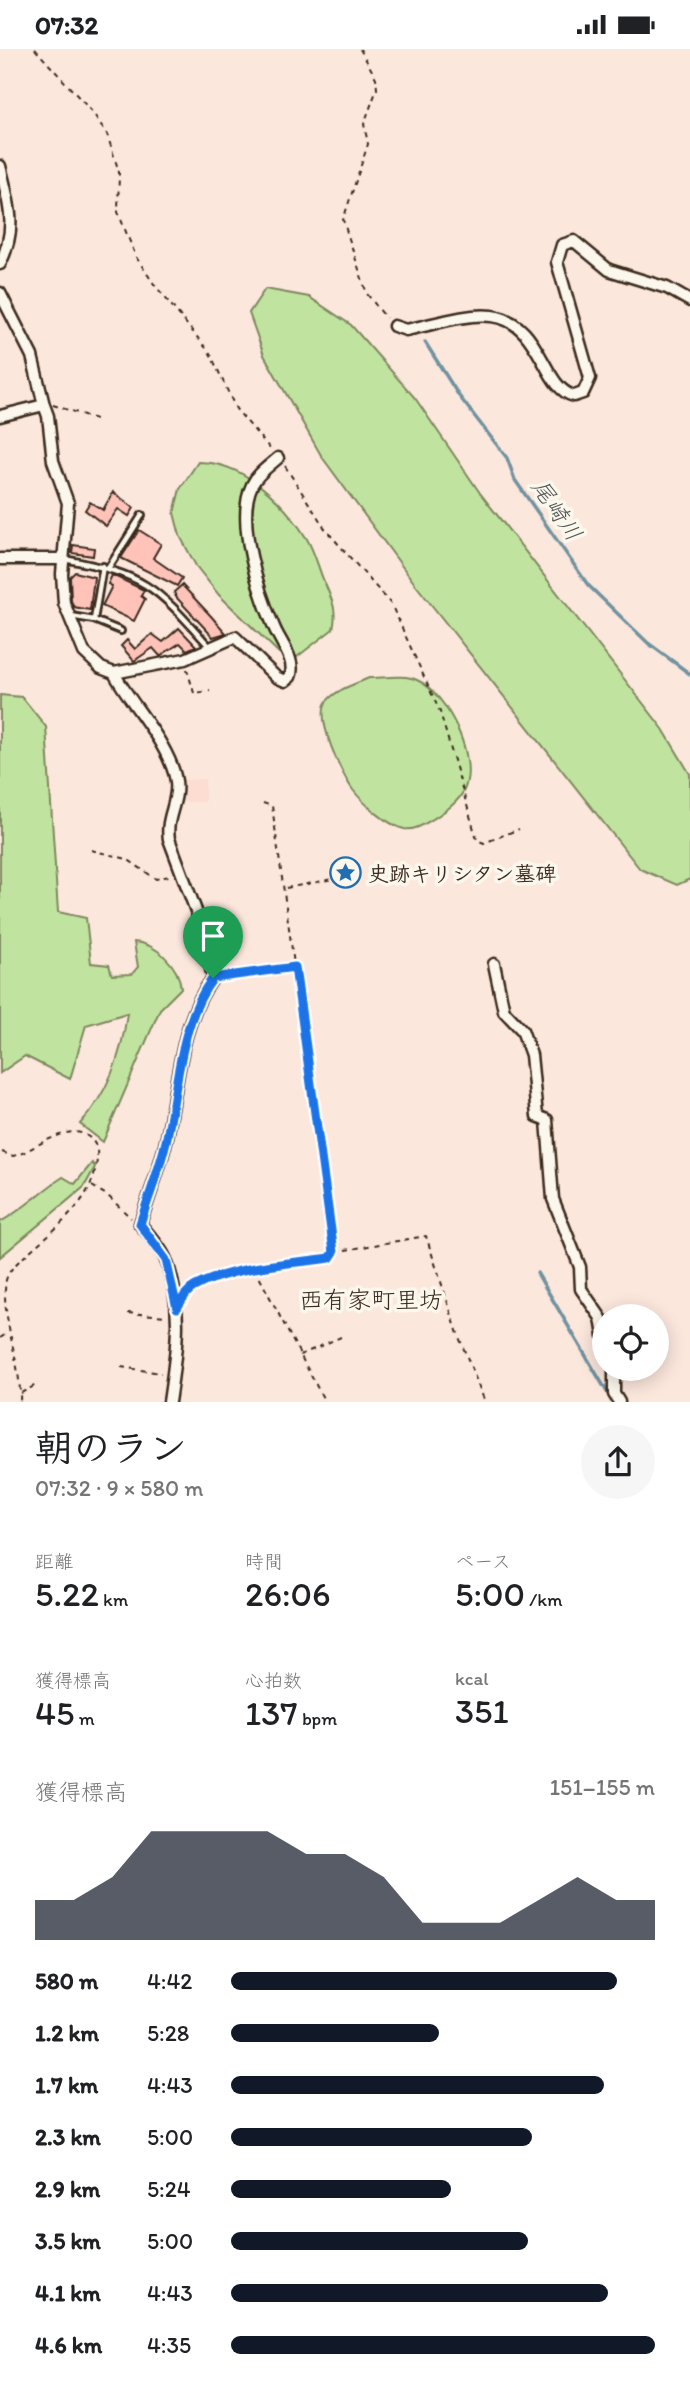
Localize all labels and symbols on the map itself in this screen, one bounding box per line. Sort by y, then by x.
water label: 尾崎川 [526,474,588,546]
place icon: 史跡キリシタン墓碑 [328,856,362,890]
place label: 史跡キリシタン墓碑 [368,861,556,886]
pin [183,906,243,978]
district label: 西有家町里坊 [299,1285,443,1314]

